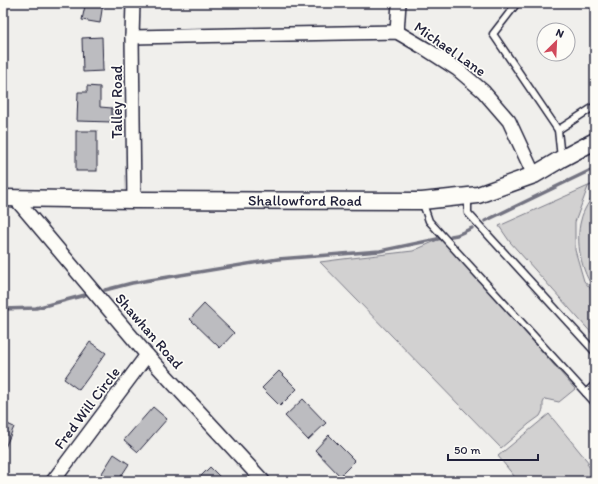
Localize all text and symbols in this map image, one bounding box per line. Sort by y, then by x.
street label: Michael Lane [411,18,489,80]
north arrow [536,22,576,62]
text: N [554,26,566,41]
street label: Talley Road [108,64,126,139]
street label: Shallowford Road [248,191,362,210]
street label: Shawhan Road [111,290,187,372]
street label: Fred Will Circle [50,363,124,453]
scale bar [448,436,538,462]
text: 50 m [454,443,480,457]

